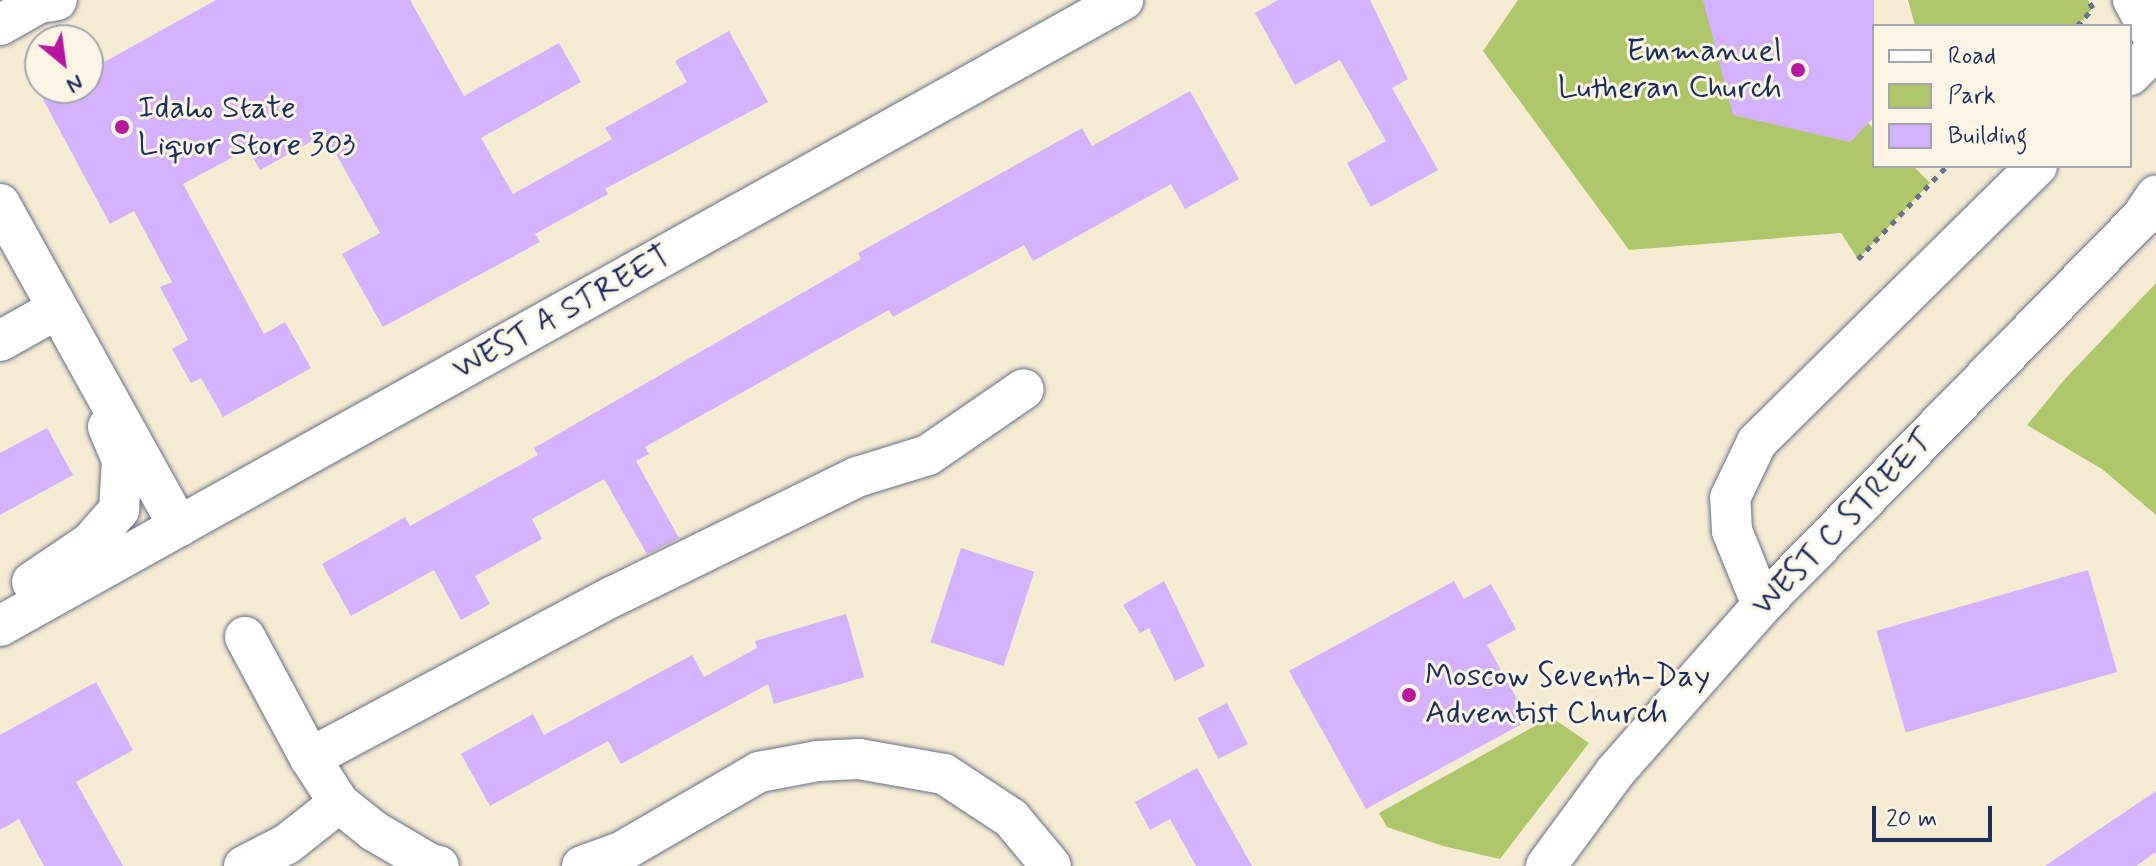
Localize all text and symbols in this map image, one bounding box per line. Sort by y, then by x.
north arrow [24,24,104,104]
legend [1872,24,2132,168]
place label: Emmanuel Lutheran Church [1550,33,1782,108]
text: Road [1948,41,1996,72]
marker: Emmanuel Lutheran Church [1789,61,1807,79]
text: N [61,67,88,99]
text: Park [1948,81,1996,112]
place label: Idaho State Liquor Store 303 [138,90,356,165]
marker: Idaho State Liquor Store 303 [113,118,131,136]
text: Building [1948,121,2028,152]
street label: WEST A STREET [446,237,678,389]
street label: WEST C STREET [1744,421,1942,625]
place label: Moscow Seventh-Day Adventist Church [1425,658,1722,733]
marker: Moscow Seventh-Day Adventist Church [1400,686,1418,704]
scale bar [1876,790,1996,840]
text: 20 m [1886,804,1937,835]

